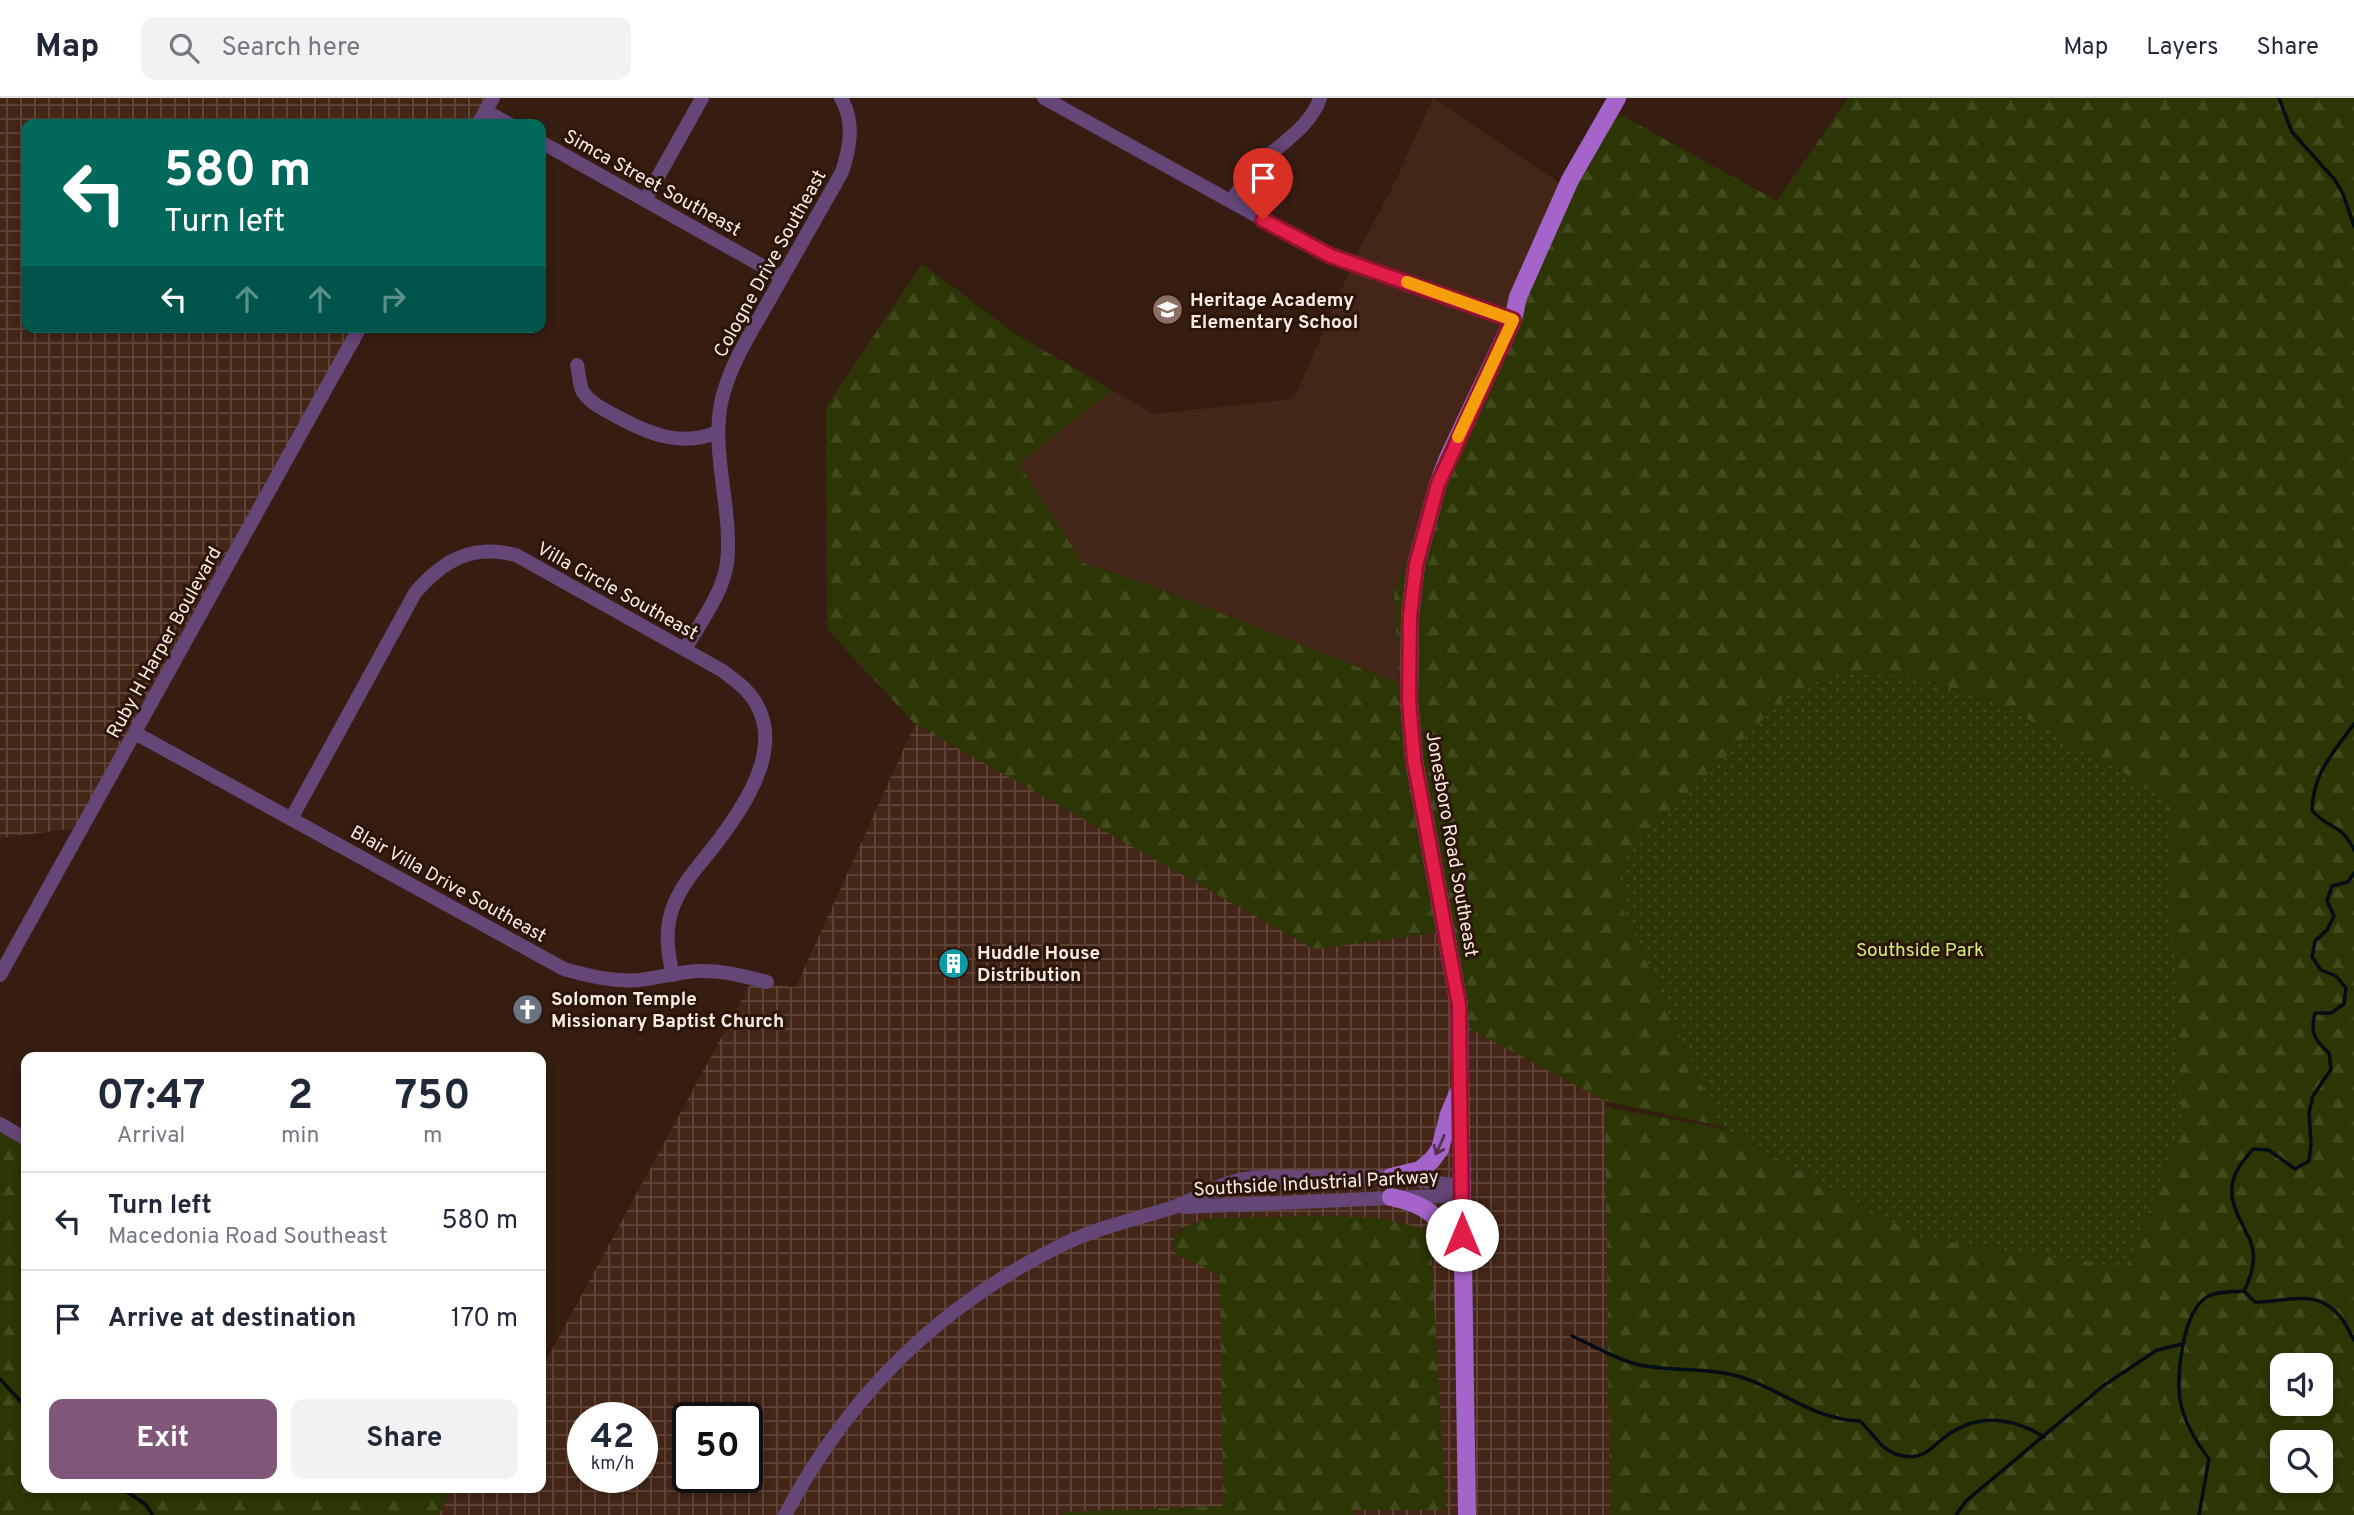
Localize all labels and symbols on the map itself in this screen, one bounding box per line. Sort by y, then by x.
street label: Simca Street Southeast [559,125,745,243]
pin [1233,148,1293,220]
street label: Cologne Drive Southeast [709,166,832,362]
place label: Heritage Academy Elementary School [1190,289,1358,335]
school or university icon: Heritage Academy Elementary School [1150,293,1184,327]
street label: Villa Circle Southeast [532,537,702,646]
street label: Ruby H Harper Boulevard [102,543,227,743]
street label: Jonesboro Road Southeast [1419,730,1483,959]
street label: Blair Villa Drive Southeast [346,821,550,949]
park label: Southside Park [1856,939,1984,963]
place label: Huddle House Distribution [977,942,1100,988]
building icon: Huddle House Distribution [937,946,971,980]
place label: Solomon Temple Missionary Baptist Church [551,988,784,1034]
church icon: Solomon Temple Missionary Baptist Church [511,992,545,1026]
one-way arrow [1433,1134,1446,1155]
street label: Southside Industrial Parkway [1193,1166,1439,1202]
position arrow [1425,1198,1499,1272]
speed limit sign: 50 [672,1402,763,1493]

